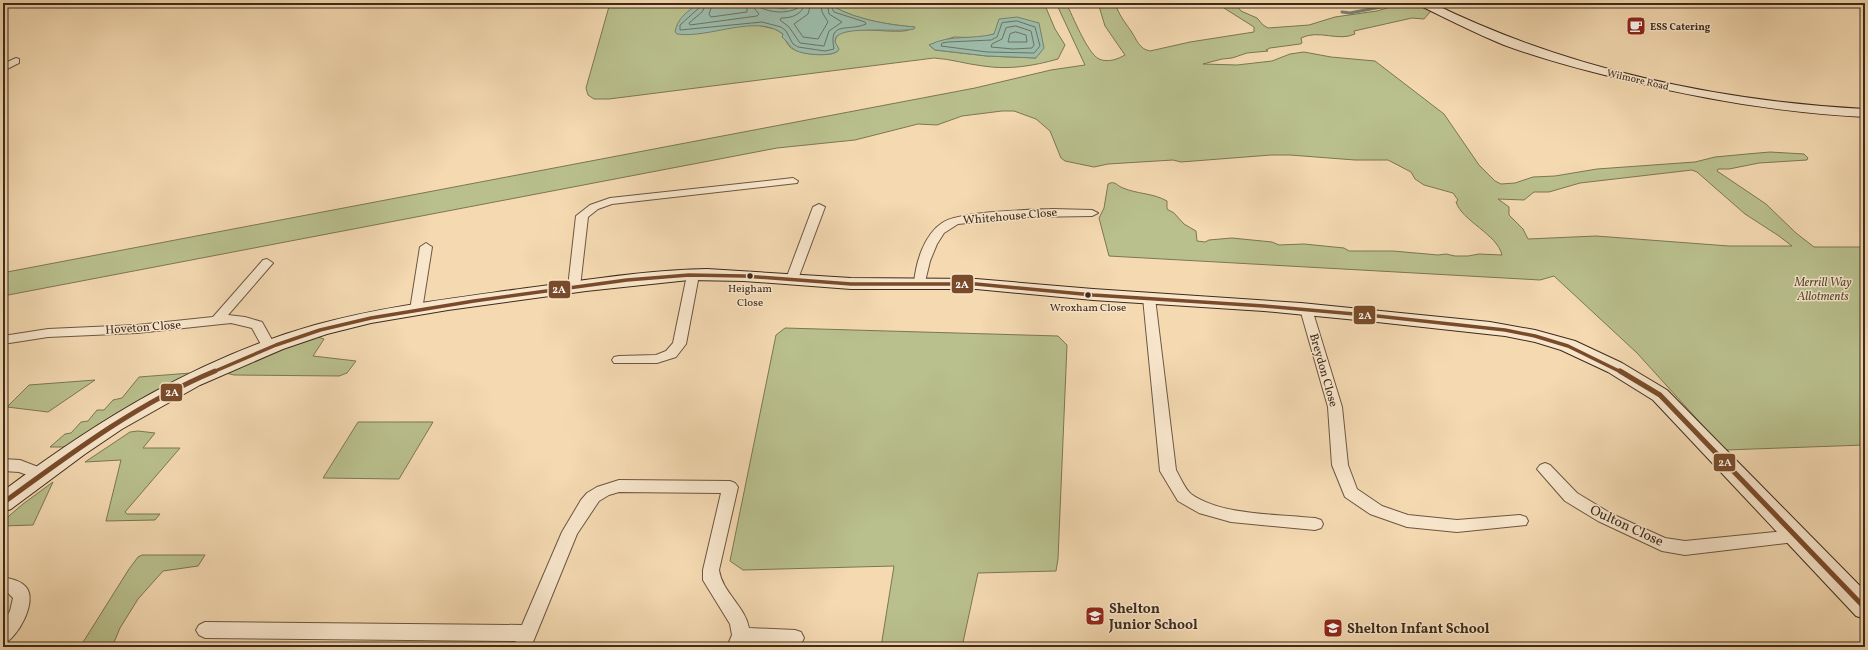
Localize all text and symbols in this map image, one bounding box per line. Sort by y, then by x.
cafe icon: ESS Catering [1625,15,1647,37]
place label: ESS Catering [1650,20,1711,34]
street label: Wilmore Road [1605,66,1671,94]
street label: Whitehouse Close [962,205,1058,229]
marker: Heigham Close [745,271,755,281]
line badge: 2A [951,274,974,294]
park label: Merrill Way Allotments [1793,275,1852,305]
text: 2A [955,278,969,293]
line badge: 2A [548,280,571,299]
place label: Heigham Close [728,282,772,311]
text: 2A [552,283,566,298]
marker: Wroxham Close [1083,290,1093,300]
place label: Wroxham Close [1050,301,1126,316]
line badge: 2A [1353,305,1376,325]
text: 2A [1358,309,1372,324]
street label: Hoveton Close [105,317,182,339]
street label: Breydon Close [1305,332,1341,409]
line badge: 2A [160,383,183,402]
text: 2A [165,386,179,401]
line badge: 2A [1713,453,1736,472]
text: 2A [1718,456,1732,471]
street label: Oulton Close [1587,501,1667,552]
place label: Shelton Junior School [1108,600,1198,635]
school or university icon: Shelton Junior School [1084,605,1106,627]
school or university icon: Shelton Infant School [1322,617,1344,639]
place label: Shelton Infant School [1347,620,1490,639]

